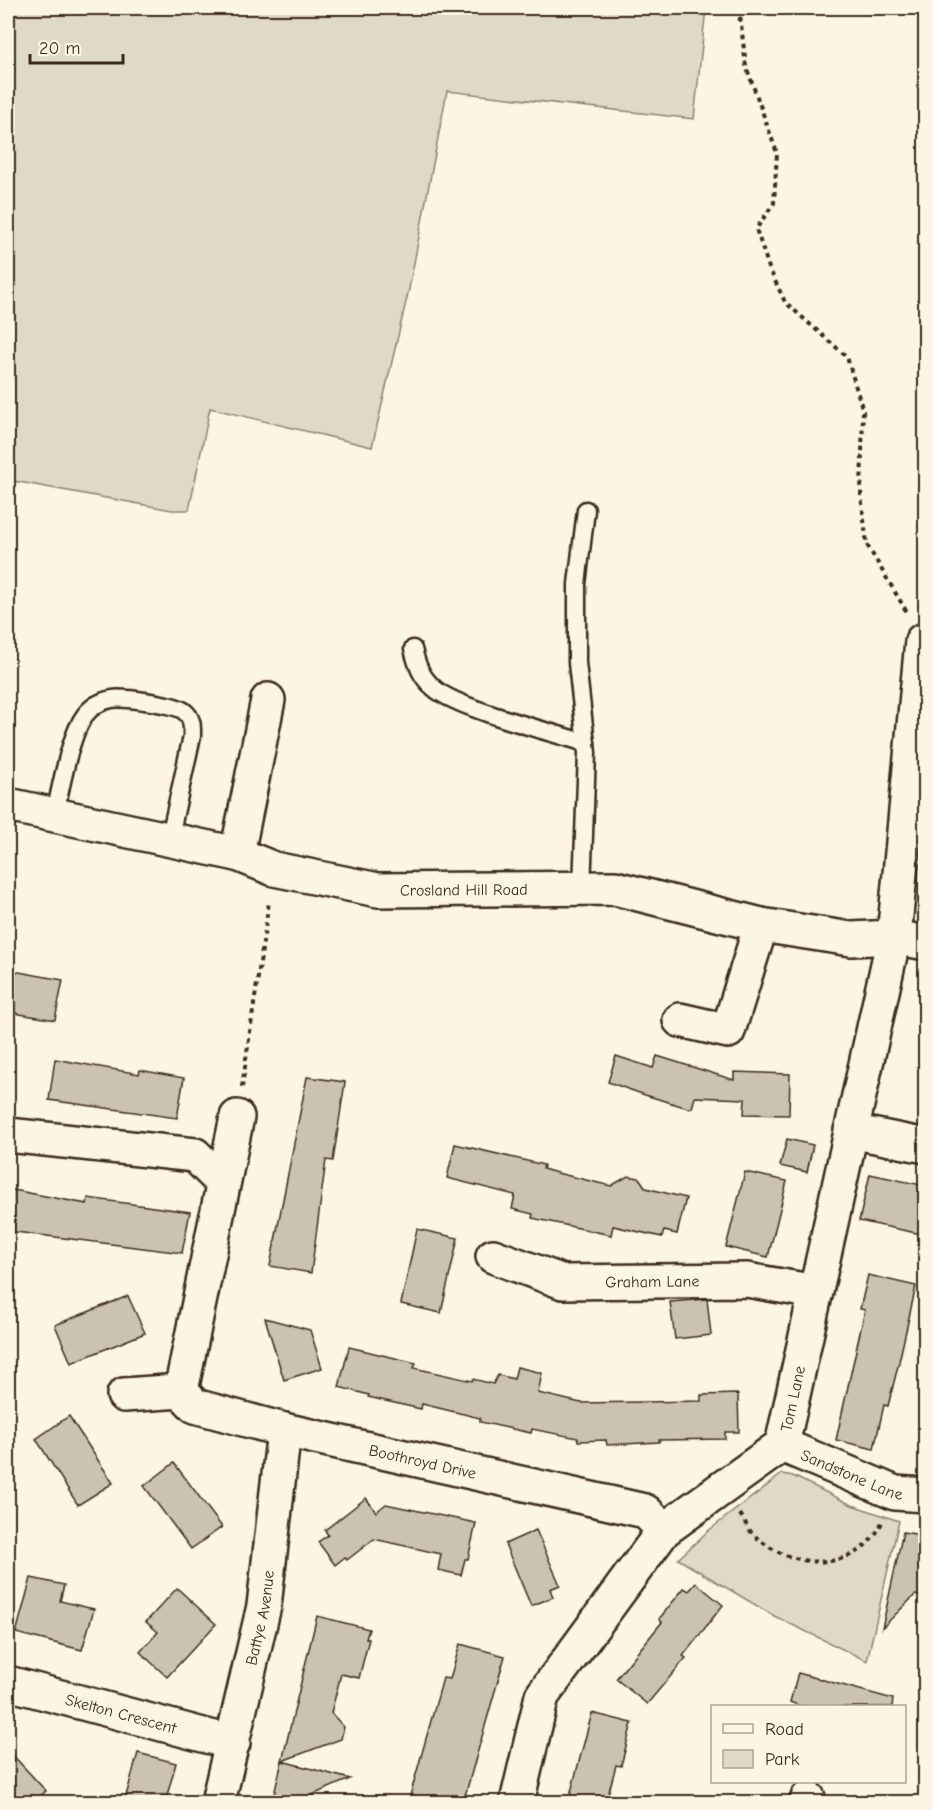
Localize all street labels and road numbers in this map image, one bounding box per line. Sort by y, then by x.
street label: Crosland Hill Road [400,881,528,900]
street label: Graham Lane [605,1273,699,1292]
street label: Tom Lane [777,1364,809,1433]
street label: Boothroyd Drive [367,1441,478,1483]
street label: Sandstone Lane [798,1446,903,1503]
street label: Battye Avenue [242,1569,278,1667]
street label: Skelton Crescent [63,1691,179,1738]

